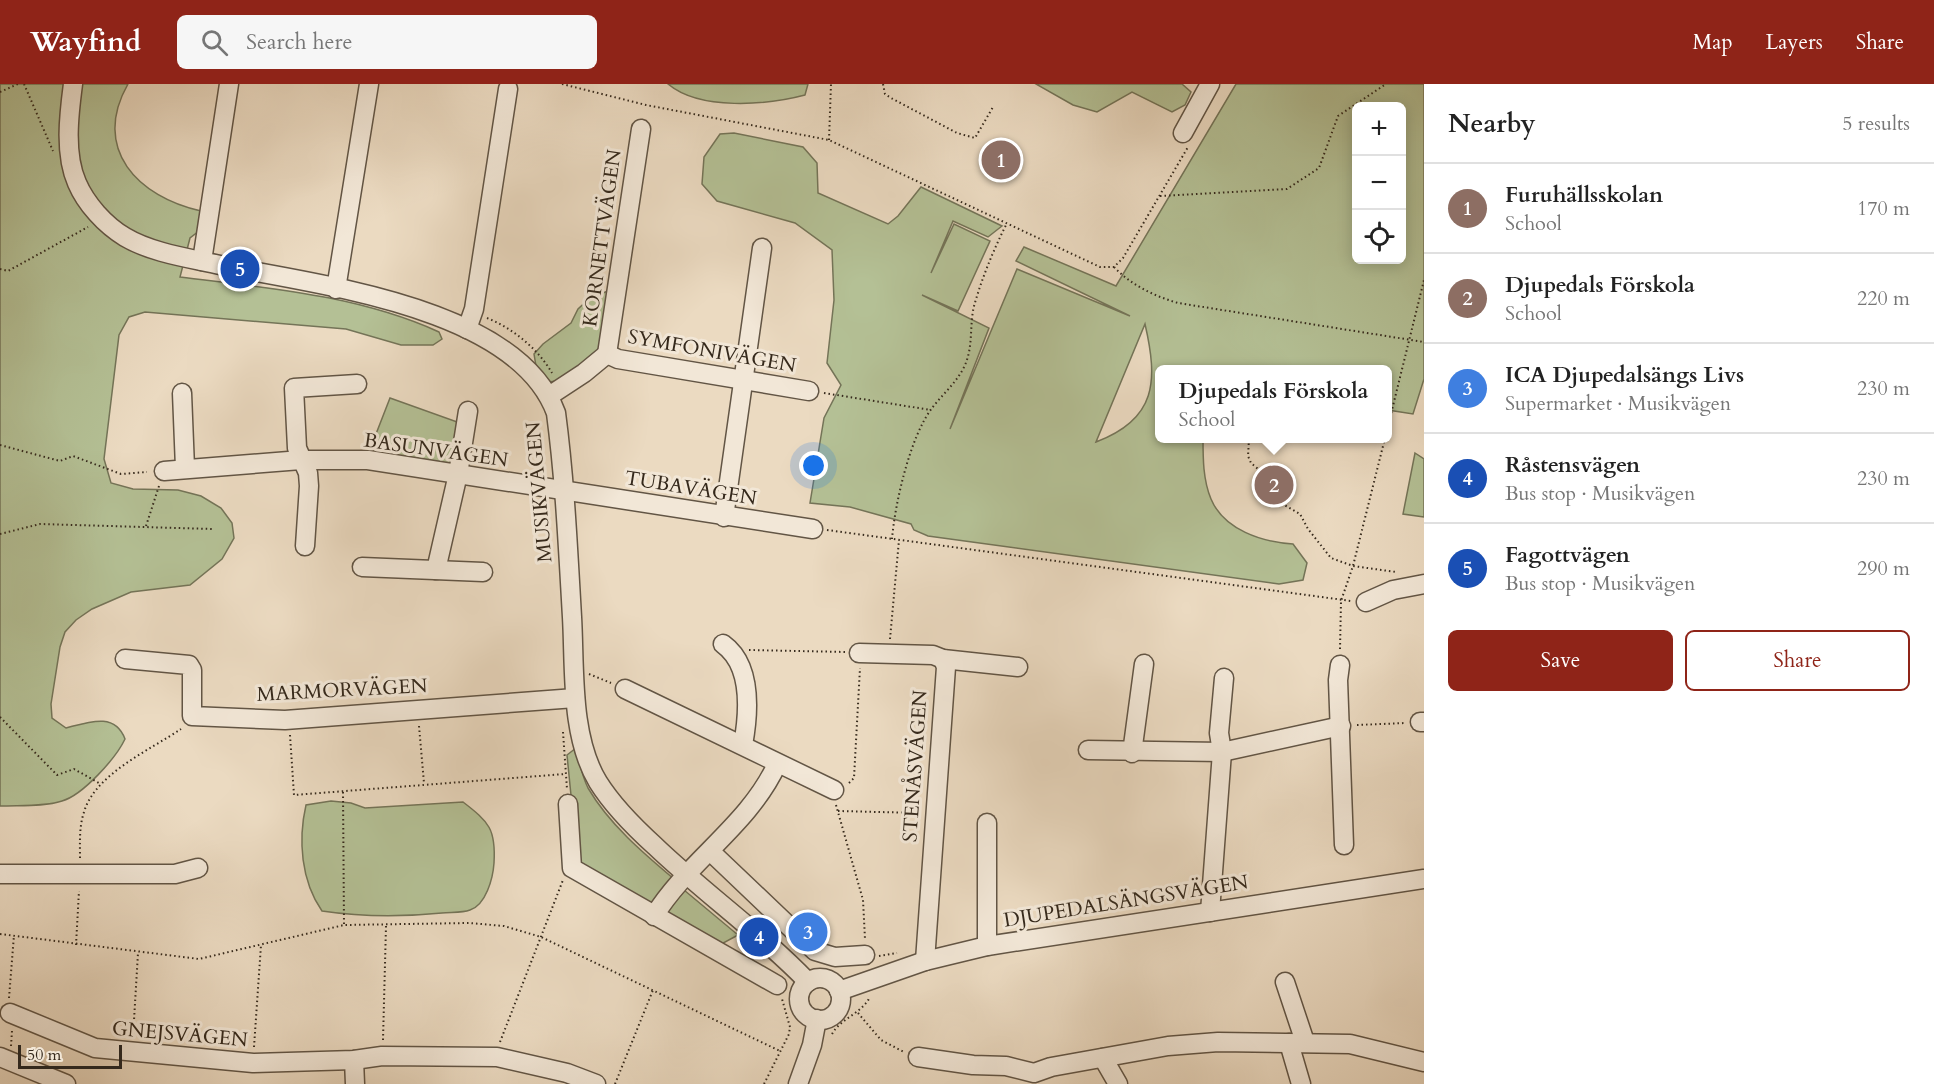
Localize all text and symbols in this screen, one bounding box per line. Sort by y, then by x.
search box [177,15,597,69]
text: Wayfind [30,23,141,61]
icon: search [198,26,231,59]
text: Search here [246,27,353,57]
text: Map [1693,28,1733,57]
text: Layers [1766,28,1823,57]
text: Share [1856,28,1904,57]
map controls [1352,102,1406,264]
button: + [1352,102,1406,156]
text: Nearby [1448,106,1536,141]
text: 5 results [1842,110,1910,137]
pin: 1 [982,138,1020,182]
street label: KORNETTVÄGEN [576,148,628,328]
button: − [1352,156,1406,210]
text: Furuhällsskolan [1505,180,1663,210]
text: 1 [1462,195,1473,222]
text: 170 m [1857,195,1910,222]
button: locate [1352,210,1406,264]
text: School [1505,210,1562,237]
pin: 5 [220,246,260,291]
text: Djupedals Förskola [1505,270,1695,300]
text: 2 [1462,285,1473,312]
text: 220 m [1857,285,1910,312]
text: School [1505,300,1562,327]
street label: SYMFONIVÄGEN [626,323,798,379]
text: ICA Djupedalsängs Livs [1505,360,1744,390]
popup [1155,365,1392,443]
text: 3 [1462,375,1473,402]
text: 230 m [1857,375,1910,402]
text: Djupedals Förskola [1179,376,1369,406]
text: Supermarket · Musikvägen [1505,390,1731,417]
text: School [1179,406,1235,433]
street label: MUSIKVÄGEN [519,421,559,563]
street label: BASUNVÄGEN [362,427,510,473]
text: Råstensvägen [1505,450,1640,480]
your location [799,451,828,480]
pin: 2 [1254,462,1294,508]
street label: TUBAVÄGEN [623,464,759,512]
text: 4 [1462,465,1473,492]
text: 230 m [1857,465,1910,492]
text: Bus stop · Musikvägen [1505,480,1695,507]
text: Fagottvägen [1505,540,1630,570]
text: 5 [1462,555,1473,582]
text: 290 m [1857,555,1910,582]
text: Bus stop · Musikvägen [1505,570,1695,597]
button: Save [1448,630,1673,691]
button: Share [1685,630,1910,691]
street label: MARMORVÄGEN [256,672,428,708]
street label: STENÅSVÄGEN [896,689,934,843]
street label: DJUPEDALSÄNGSVÄGEN [1002,868,1250,934]
pin: 3 [788,910,828,954]
pin: 4 [740,914,778,960]
street label: GNEJSVÄGEN [111,1015,249,1053]
scale bar [18,1042,122,1070]
text: 50 m [27,1044,61,1066]

